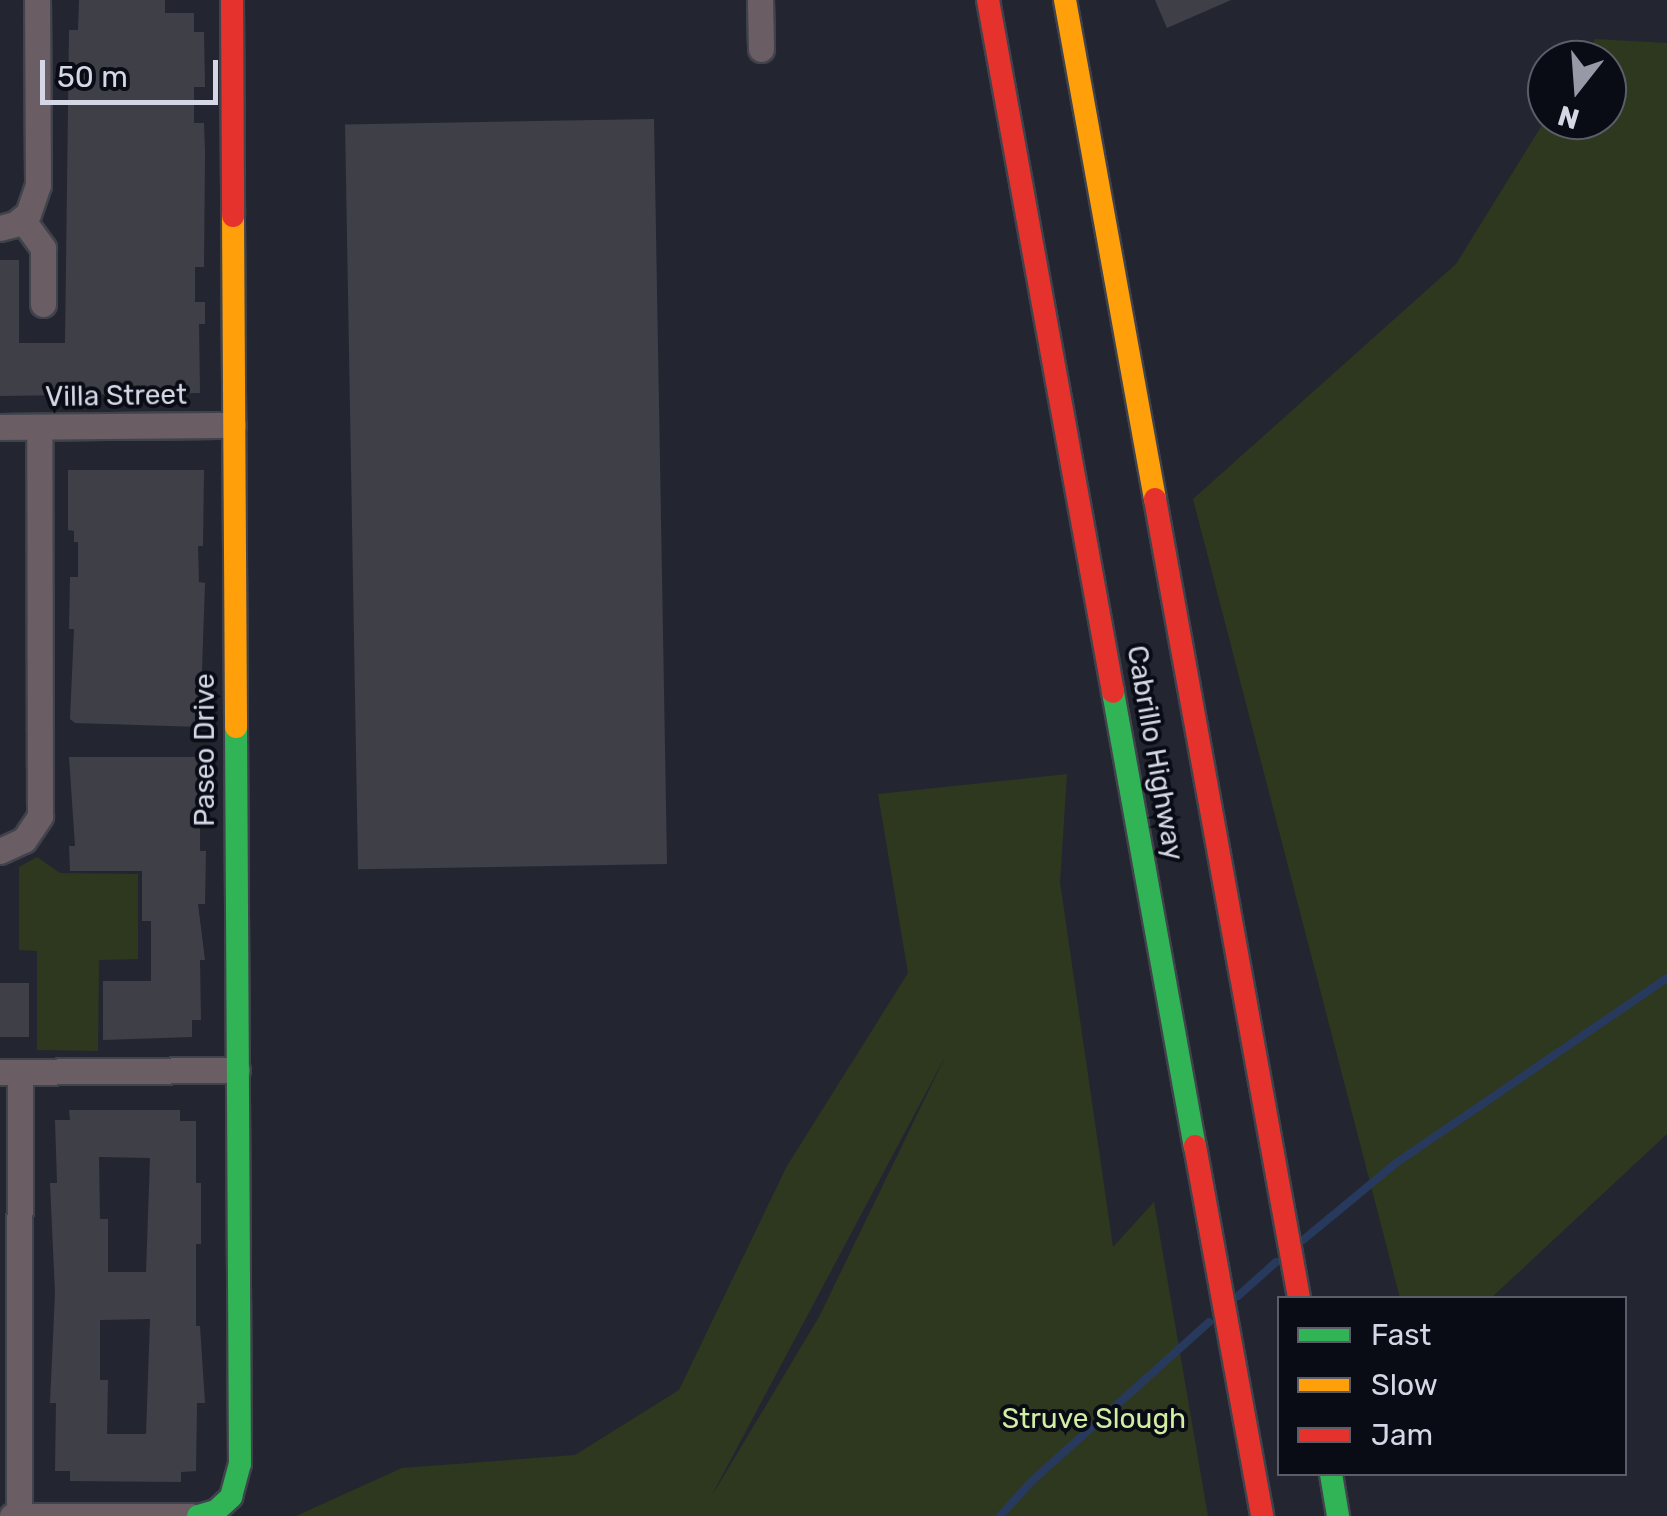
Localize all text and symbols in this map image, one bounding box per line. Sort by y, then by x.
scale bar [45,40,222,102]
north arrow [1527,40,1627,140]
text: 50 m [57,59,128,95]
text: N [1554,99,1583,136]
street label: Villa Street [45,378,187,414]
street label: Cabrillo Highway [1120,643,1190,863]
street label: Paseo Drive [188,673,222,827]
legend [1277,1296,1627,1476]
text: Fast [1371,1317,1431,1353]
text: Slow [1371,1367,1438,1403]
park label: Struve Slough [1002,1402,1186,1436]
text: Jam [1371,1417,1433,1453]

